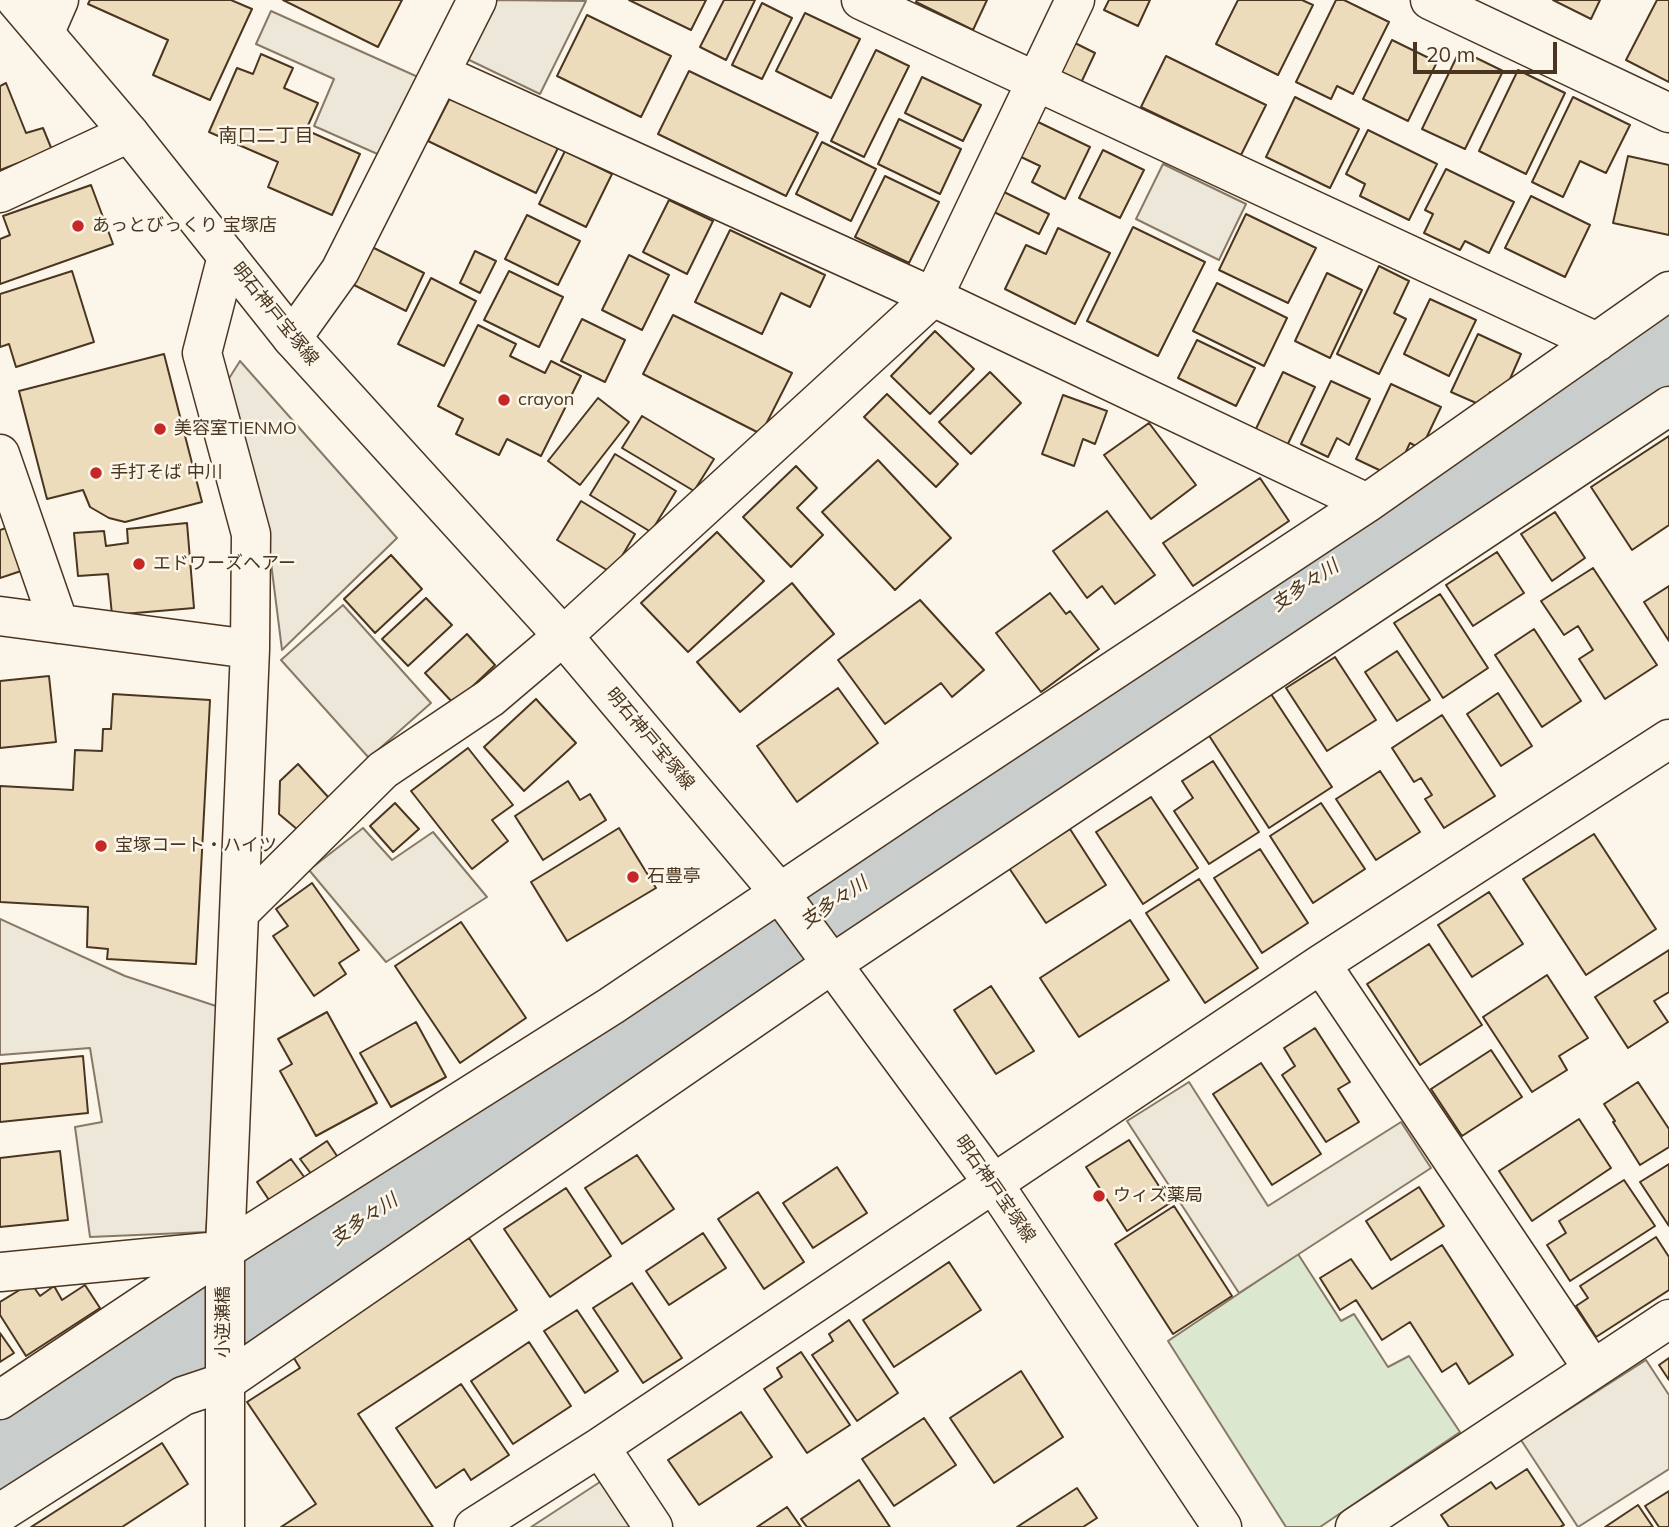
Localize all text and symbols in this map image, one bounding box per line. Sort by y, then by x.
scale bar [1417,28,1560,72]
text: 20 m [1426,41,1475,67]
district label: 南口二丁目 [219,125,313,147]
place label: あっとびっくり 宝塚店 [92,215,277,237]
marker: あっとびっくり 宝塚店 [70,218,86,234]
street label: 明石神戸宝塚線 [227,258,323,370]
place label: crayon [518,389,574,411]
marker: crayon [496,392,512,408]
place label: 美容室TIENMO [174,418,297,440]
marker: 美容室TIENMO [152,421,168,437]
place label: 手打そば 中川 [110,462,223,484]
marker: 手打そば 中川 [88,465,104,481]
place label: エドワーズヘアー [153,553,296,575]
water label: 支多々川 [1267,555,1343,617]
marker: エドワーズヘアー [131,556,147,572]
street label: 明石神戸宝塚線 [601,684,699,794]
place label: 宝塚コート・ハイツ [115,835,277,857]
marker: 宝塚コート・ハイツ [93,838,109,854]
place label: 石豊亭 [647,866,701,888]
marker: 石豊亭 [625,869,641,885]
water label: 支多々川 [796,872,872,934]
street label: 明石神戸宝塚線 [950,1131,1040,1247]
place label: ウィズ薬局 [1113,1185,1203,1207]
marker: ウィズ薬局 [1091,1188,1107,1204]
water label: 支多々川 [326,1189,402,1251]
street label: 小逆瀬橋 [213,1286,235,1358]

